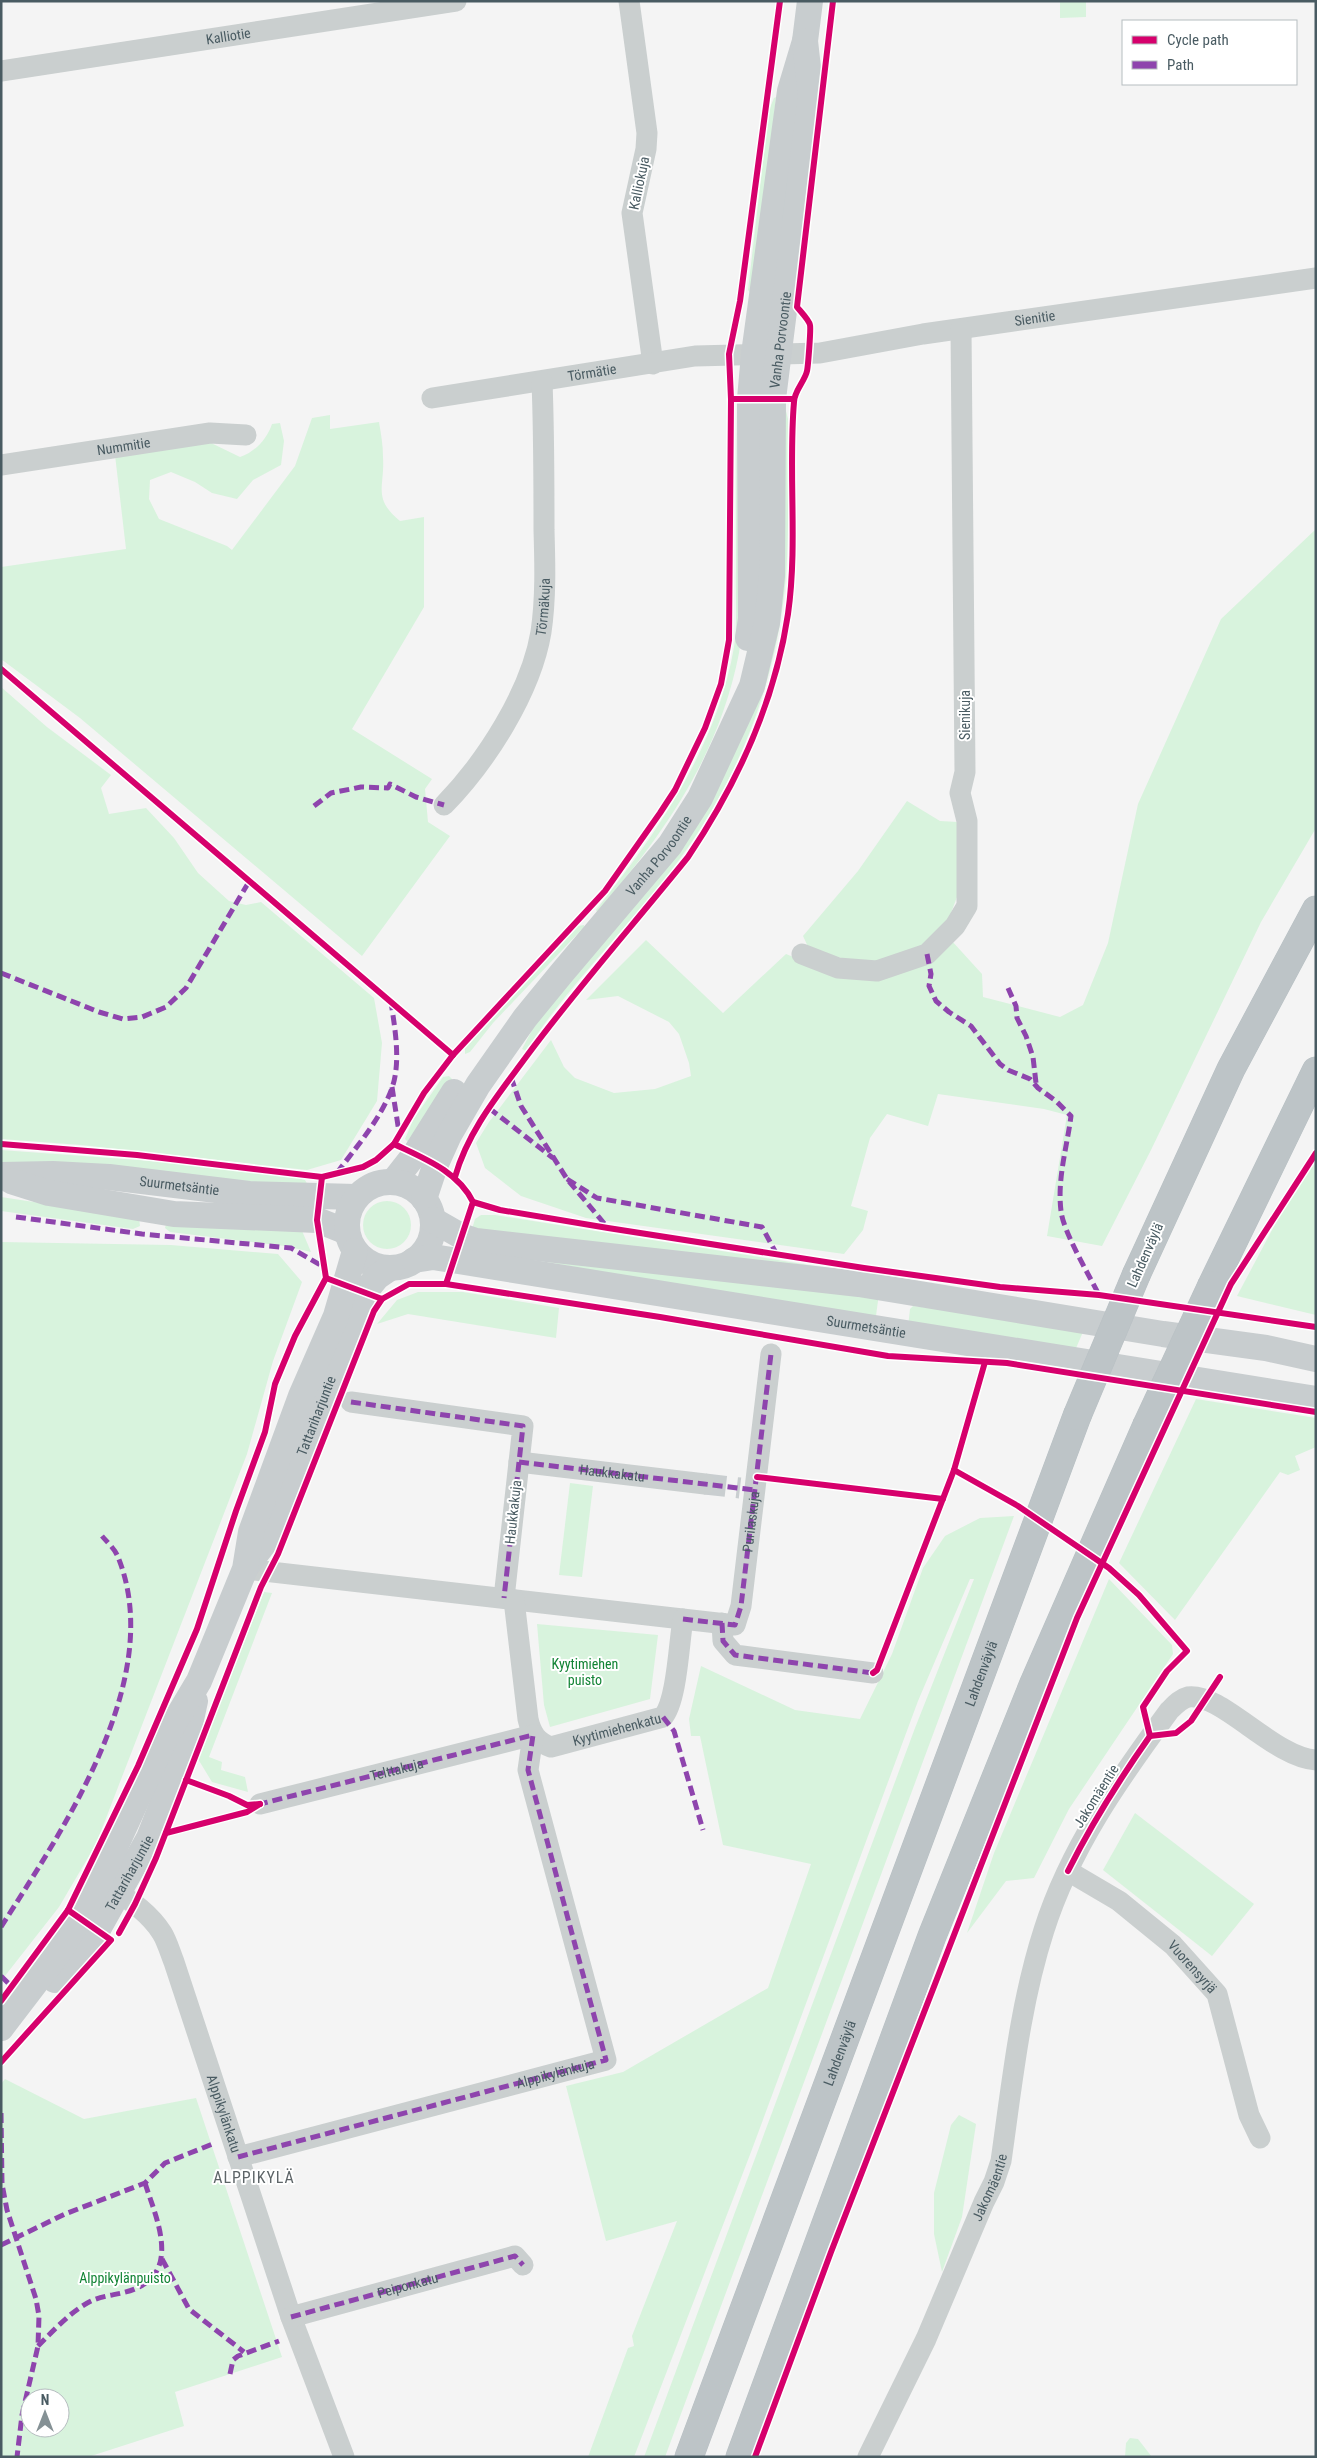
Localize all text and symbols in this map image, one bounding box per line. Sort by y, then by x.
legend [1122,20,1297,85]
street label: Kalliotie [205,25,252,47]
text: Cycle path [1167,31,1229,49]
text: Path [1167,56,1194,74]
street label: Kalliokuja [626,155,652,211]
street label: Vanha Porvoontie [766,290,794,389]
street label: Sienitie [1013,307,1057,329]
street label: Törmätie [566,361,618,384]
street label: Nummitie [96,434,152,458]
street label: Törmäkuja [532,578,553,637]
street label: Sienikuja [957,690,973,740]
street label: Vanha Porvoontie [623,812,695,899]
street label: Suurmetsäntie [139,1173,221,1198]
street label: Lahdenväylä [1124,1220,1166,1290]
street label: Suurmetsäntie [825,1312,907,1341]
street label: Tattariharjuntie [294,1373,339,1458]
street label: Haukkakatu [579,1461,646,1485]
street label: Haukkakuja [502,1479,524,1545]
street label: Purilaskuja [739,1490,763,1553]
street label: Lahdenväylä [961,1639,1000,1709]
park label: Kyytimiehen puisto [552,1656,618,1688]
street label: Kyytimiehenkatu [571,1710,663,1749]
street label: Telttakuja [368,1755,425,1784]
street label: Jakomäentie [1070,1761,1122,1830]
street label: Tattariharjuntie [102,1832,157,1914]
street label: Vuorensyrjä [1165,1937,1220,1996]
street label: Lahdenväylä [820,2018,859,2088]
street label: Alppikylänkuja [514,2055,596,2091]
street label: Alppikylänkatu [204,2073,244,2155]
street label: Jakomäentie [969,2153,1010,2223]
district label: ALPPIKYLÄ [213,2168,295,2187]
street label: Peiponkatu [376,2269,440,2301]
park label: Alppikylänpuisto [79,2270,171,2286]
north arrow [20,2388,70,2438]
text: N [41,2392,49,2408]

